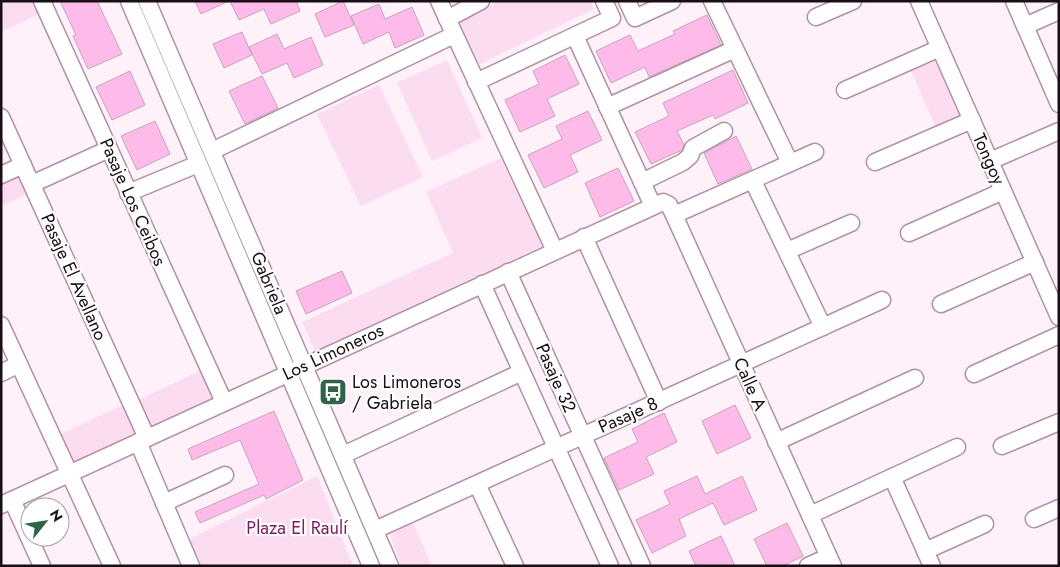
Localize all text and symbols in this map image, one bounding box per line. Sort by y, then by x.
street label: Tongoy [966,129,1012,189]
street label: Pasaje Los Ceibos [93,134,173,270]
street label: Pasaje El Avellano [34,209,114,345]
street label: Gabriela [244,248,294,318]
street label: Los Limoneros [278,317,388,387]
street label: Pasaje 32 [529,339,583,417]
street label: Calle A [727,353,773,415]
place label: Los Limoneros / Gabriela [352,369,461,416]
bus stop icon: Los Limoneros / Gabriela [318,377,348,407]
street label: Pasaje 8 [594,390,662,440]
north arrow [20,497,70,547]
text: N [45,506,68,525]
park label: Plaza El Raulí [246,515,349,541]

